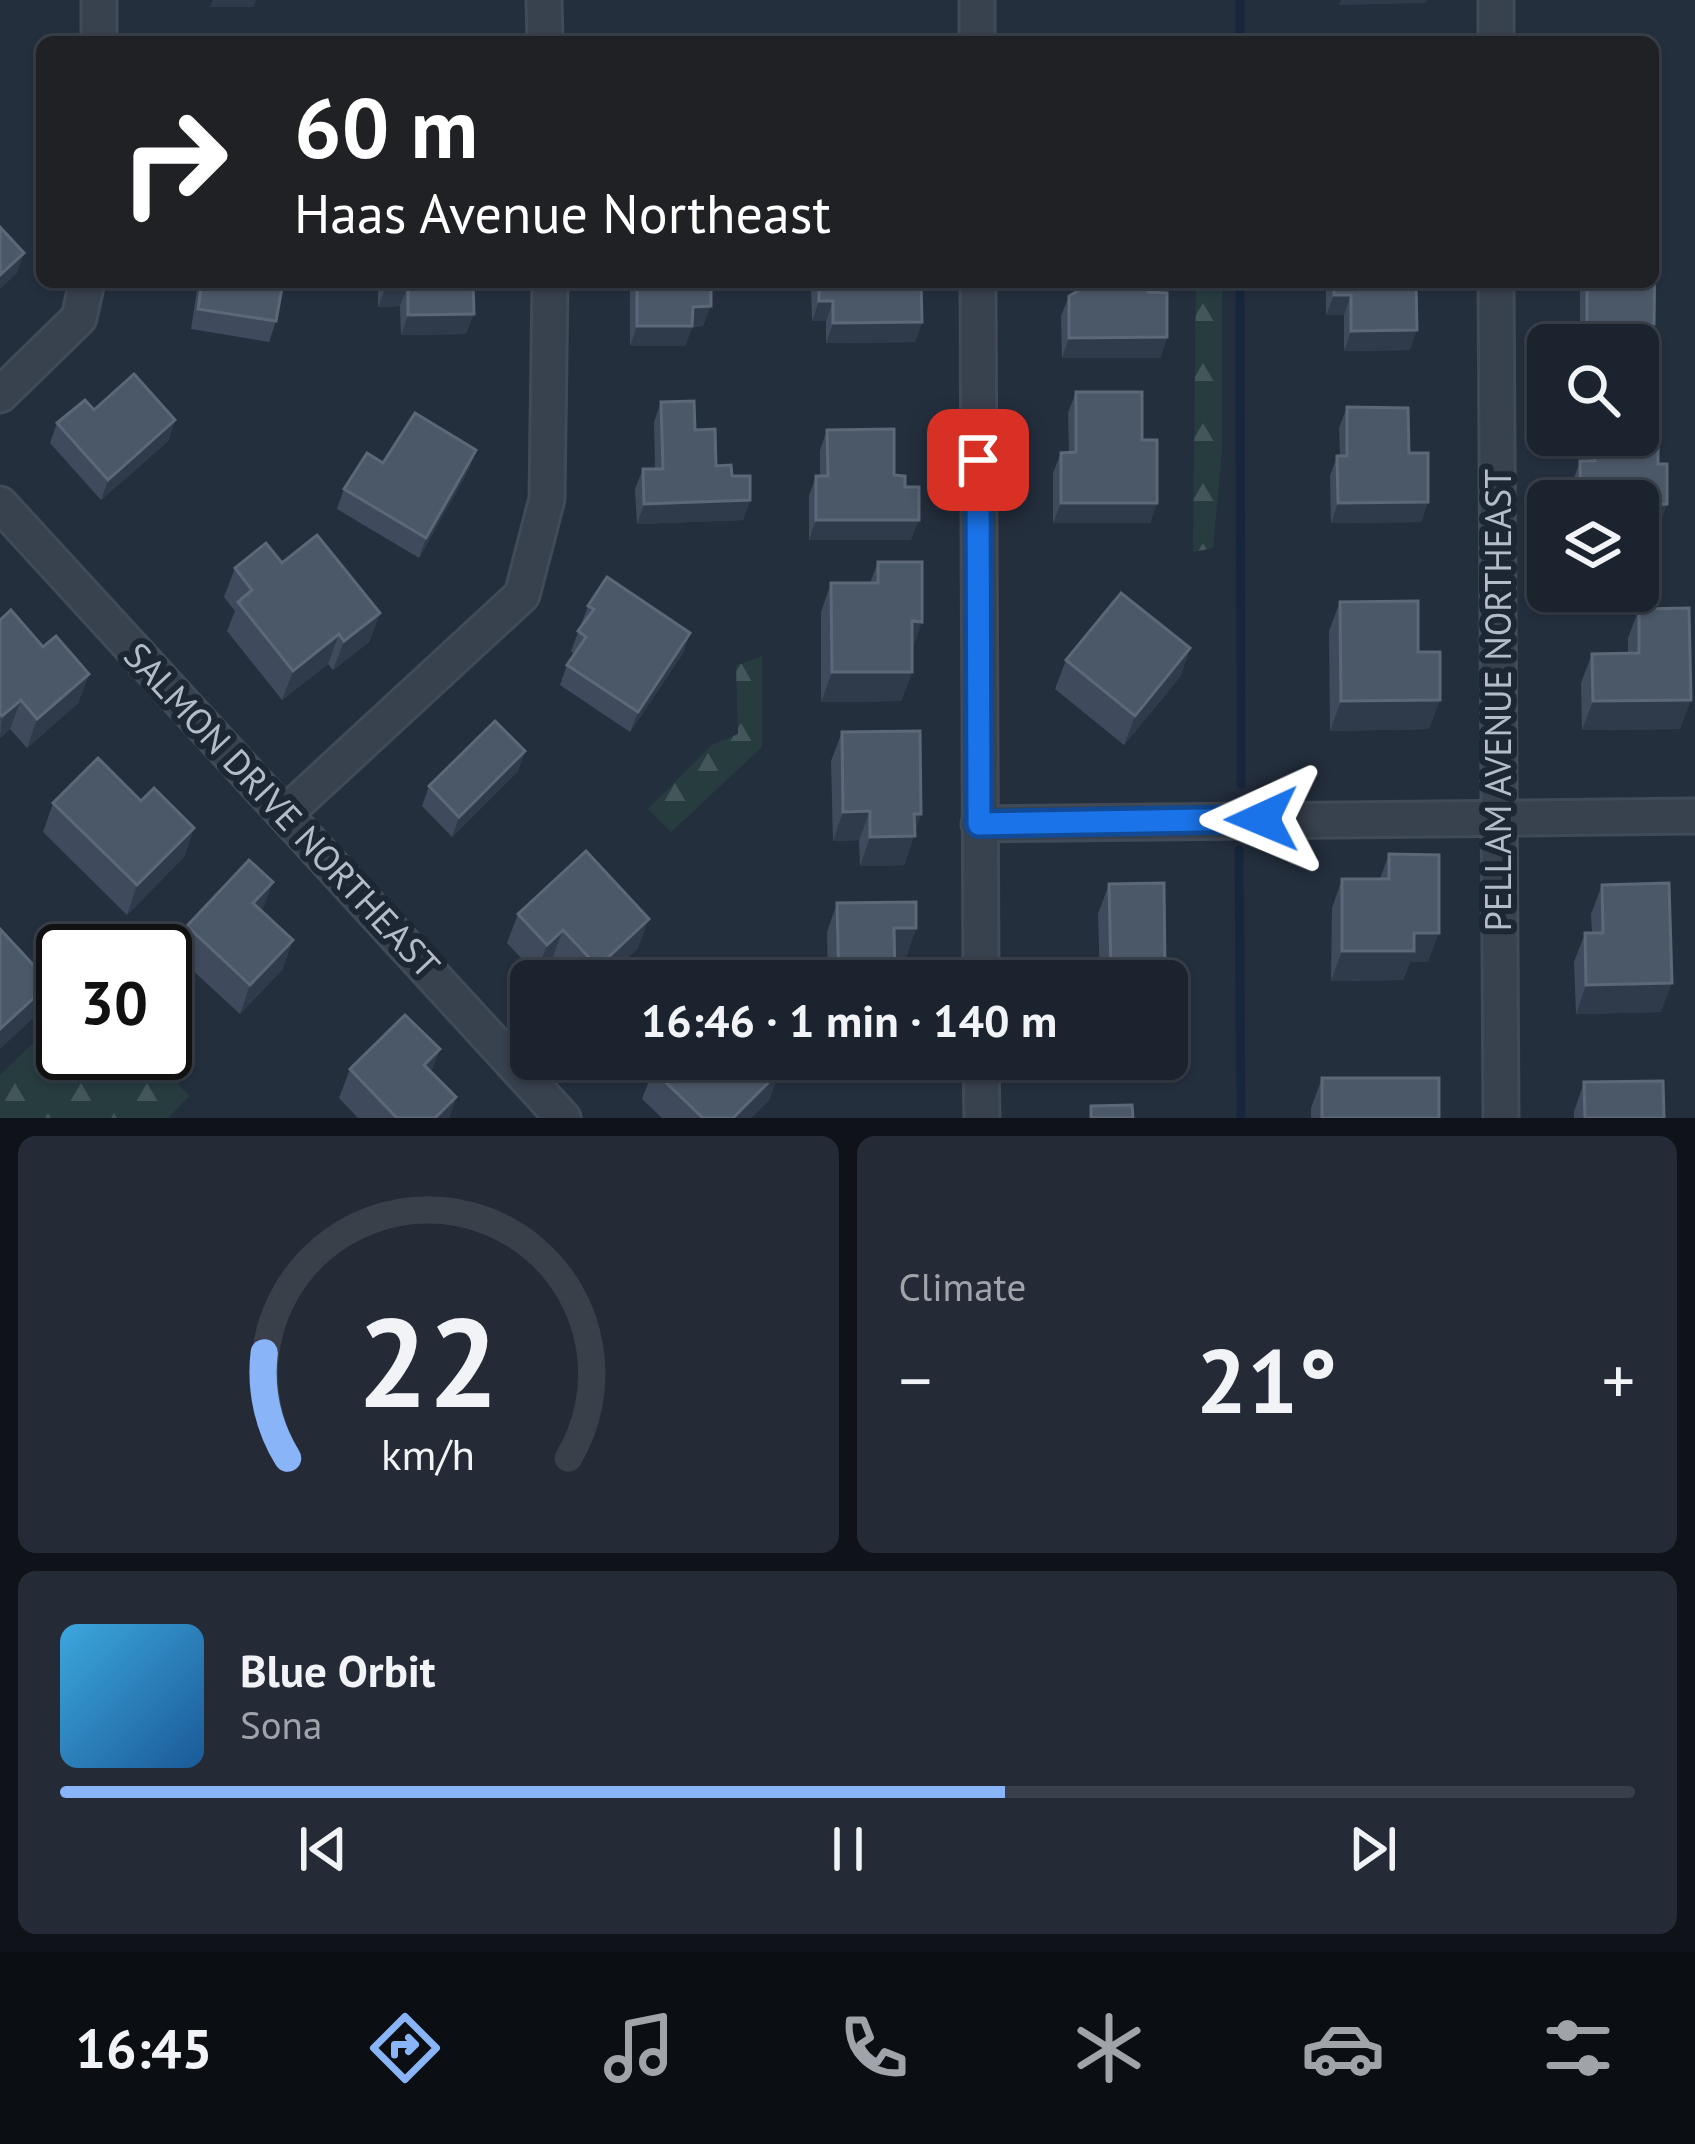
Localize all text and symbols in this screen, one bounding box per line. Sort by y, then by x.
text: 60 m [294,72,478,181]
icon: right [96,84,252,240]
text: Haas Avenue Northeast [294,178,831,248]
map controls [1527,324,1659,612]
button: search [1527,324,1659,456]
pin [927,409,1029,511]
icon: arrive [945,427,1011,493]
street label: PELLAM AVENUE NORTHEAST [1474,469,1521,931]
button: layers [1527,480,1659,612]
street label: SALMON DRIVE NORTHEAST [114,632,450,987]
position arrow [1199,756,1325,882]
speed limit sign: 30 [36,924,192,1080]
text: 16:46 · 1 min · 140 m [641,991,1057,1049]
text: Climate [899,1261,1026,1312]
text: 22 [357,1280,499,1441]
text: 21° [1196,1321,1337,1438]
text: − [899,1337,932,1422]
text: + [1602,1337,1635,1422]
text: km/h [381,1425,475,1481]
text: Blue Orbit [240,1641,436,1699]
text: Sona [240,1699,322,1750]
icon: previous [290,1816,356,1882]
icon: pause [815,1816,881,1882]
icon: next [1340,1816,1406,1882]
icon: directions [363,2006,447,2090]
icon: music [597,2006,681,2090]
icon: phone [832,2006,916,2090]
icon: climate [1067,2006,1151,2090]
icon: car [1301,2006,1385,2090]
icon: filters [1536,2006,1620,2090]
text: 16:45 [75,2013,212,2083]

